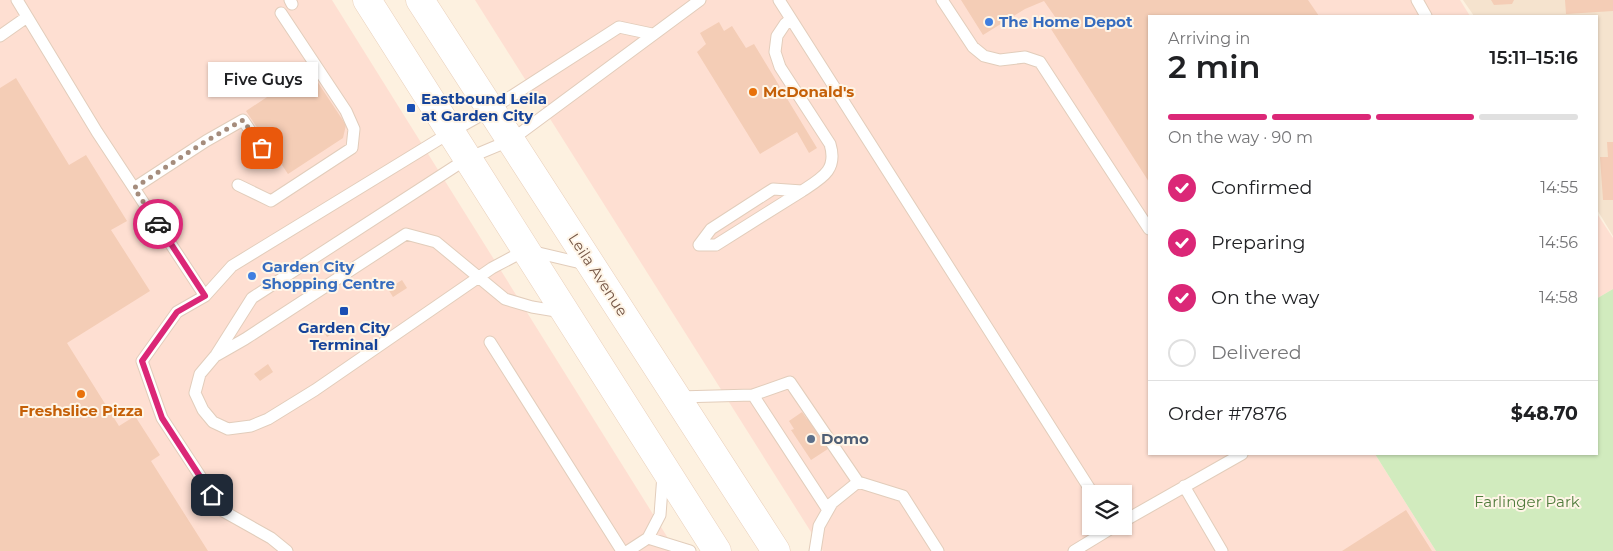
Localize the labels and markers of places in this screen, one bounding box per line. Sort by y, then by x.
place label: The Home Depot [999,12,1133,31]
marker: The Home Depot [983,16,995,28]
callout: Five Guys [207,63,317,98]
place label: McDonald's [763,82,854,101]
marker: McDonald's [747,86,759,98]
place label: Eastbound Leila at Garden City [421,89,547,125]
marker: Eastbound Leila at Garden City [405,102,417,114]
pin [241,127,283,169]
place label: Garden City Shopping Centre [262,257,395,293]
marker: Garden City Shopping Centre [246,270,258,282]
marker: Garden City Terminal [338,305,350,317]
place label: Garden City Terminal [298,318,391,354]
marker: Freshslice Pizza [75,388,87,400]
place label: Freshslice Pizza [19,401,143,420]
place label: Domo [821,429,869,448]
marker: Domo [805,433,817,445]
pin [191,474,233,516]

